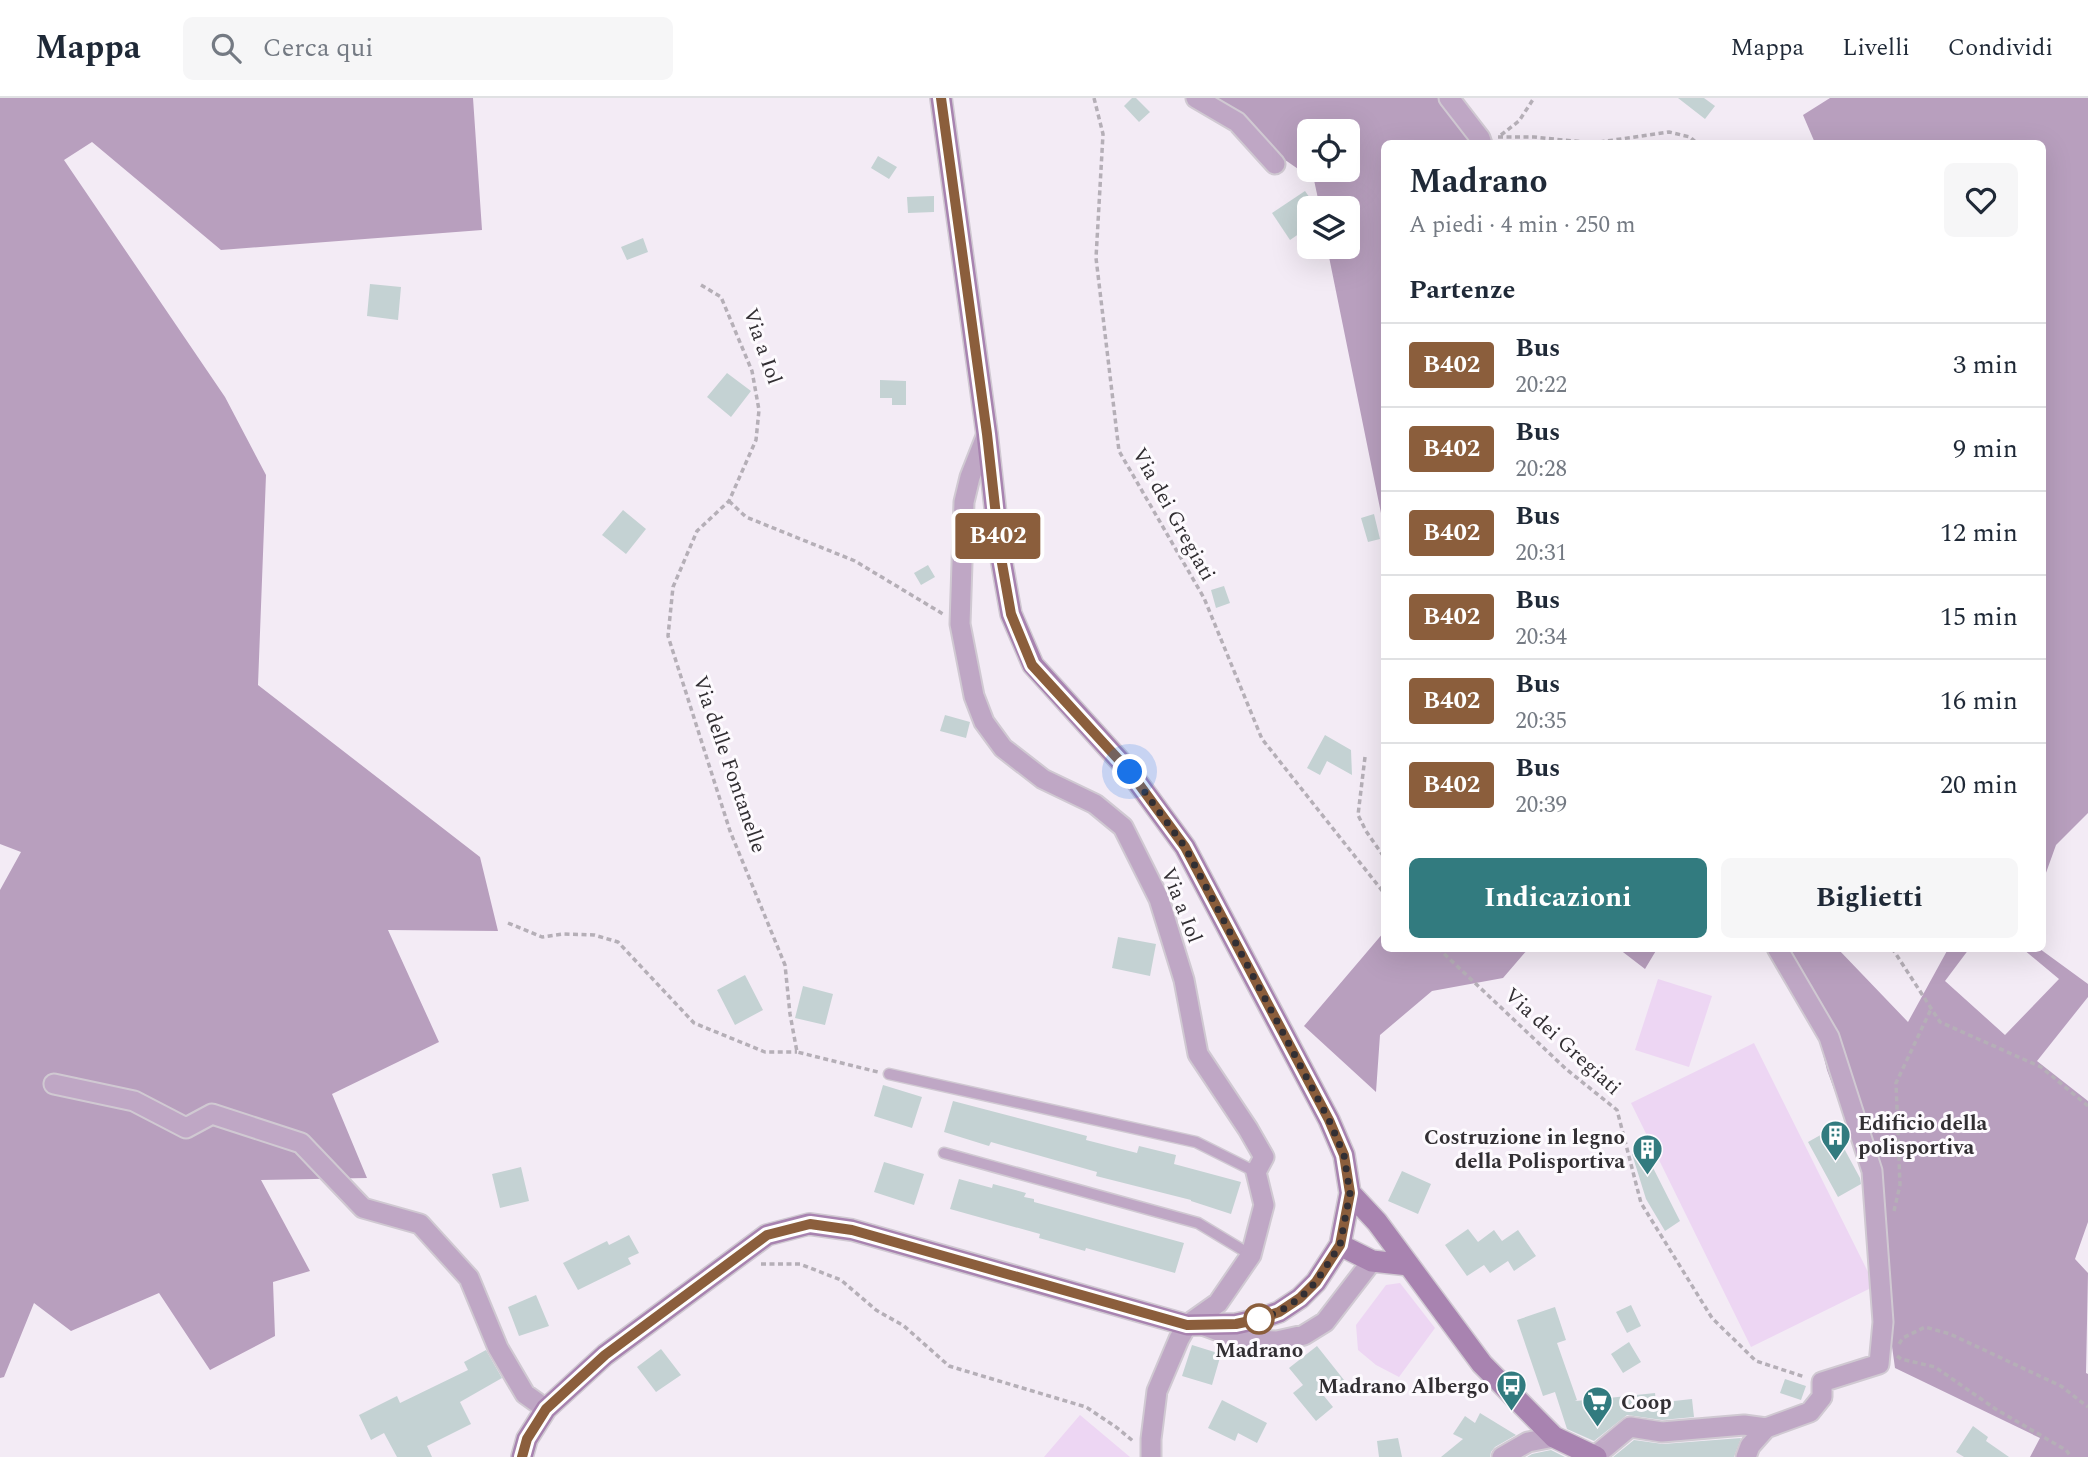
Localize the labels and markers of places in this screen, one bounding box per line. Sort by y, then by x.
place label: Edificio della polisportiva [1858,1108,1988,1164]
building icon: Edificio della polisportiva [1818,1118,1852,1162]
place label: Costruzione in legno della Polisportiva [1424,1122,1625,1178]
building icon: Costruzione in legno della Polisportiva [1631,1132,1665,1176]
marker: Madrano [1244,1304,1274,1334]
place label: Madrano [1215,1335,1303,1367]
bus stop icon: Madrano Albergo [1495,1369,1529,1413]
place label: Madrano Albergo [1318,1371,1489,1403]
supermarket icon: Coop [1581,1385,1615,1429]
place label: Coop [1621,1387,1672,1419]

